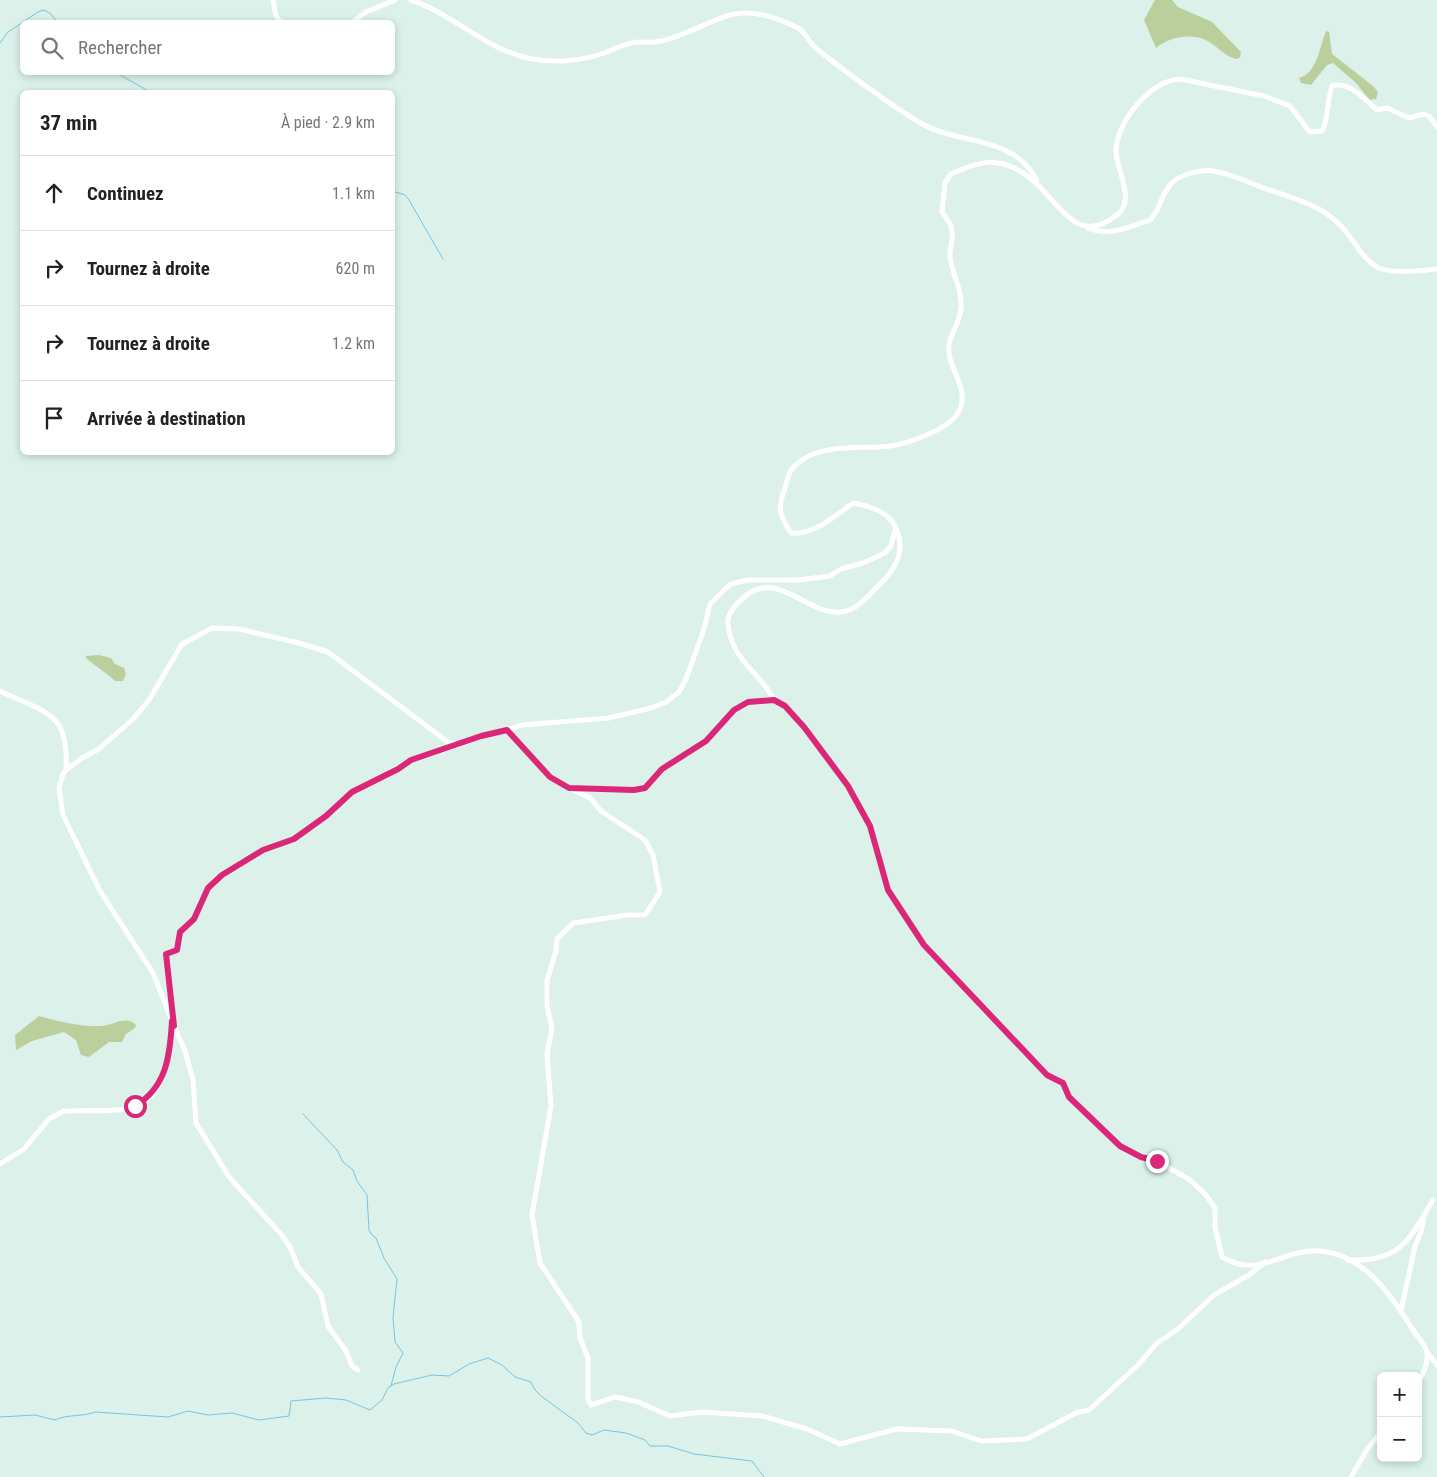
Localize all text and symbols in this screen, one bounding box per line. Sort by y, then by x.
search box [20,20,395,75]
icon: search [38,34,66,62]
text: Rechercher [78,36,162,59]
text: 37 min [40,111,97,135]
text: À pied · 2.9 km [281,113,375,132]
icon: ahead [40,179,68,207]
text: Continuez [87,182,164,205]
text: 1.1 km [332,184,375,203]
icon: right [40,254,68,282]
text: Tournez à droite [87,257,210,280]
text: 620 m [336,259,375,278]
icon: right [40,329,68,357]
text: Tournez à droite [87,332,210,355]
text: 1.2 km [332,334,375,353]
icon: arrive [40,404,68,432]
text: Arrivée à destination [87,407,246,430]
route start [124,1095,147,1118]
route end [1146,1150,1169,1173]
map controls [1377,1372,1422,1462]
button: + [1377,1372,1422,1417]
button: − [1377,1417,1422,1462]

